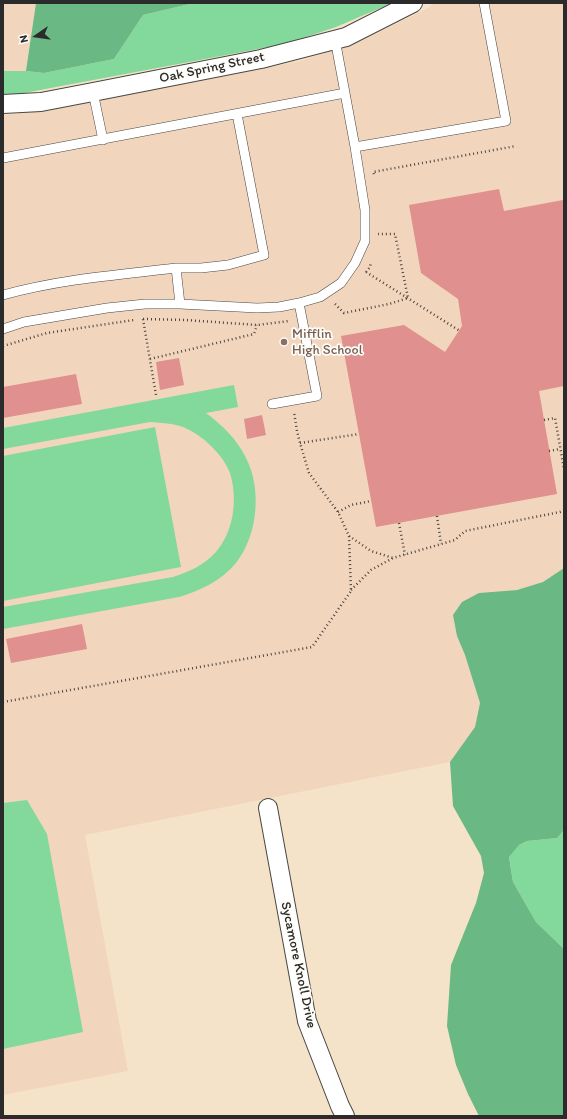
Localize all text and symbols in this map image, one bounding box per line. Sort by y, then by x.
north arrow [16,16,56,56]
text: N [17,34,31,44]
street label: Oak Spring Street [158,49,266,87]
place label: Mifflin High School [292,326,363,358]
marker: Mifflin High School [279,337,289,347]
street label: Sycamore Knoll Drive [276,900,320,1030]

